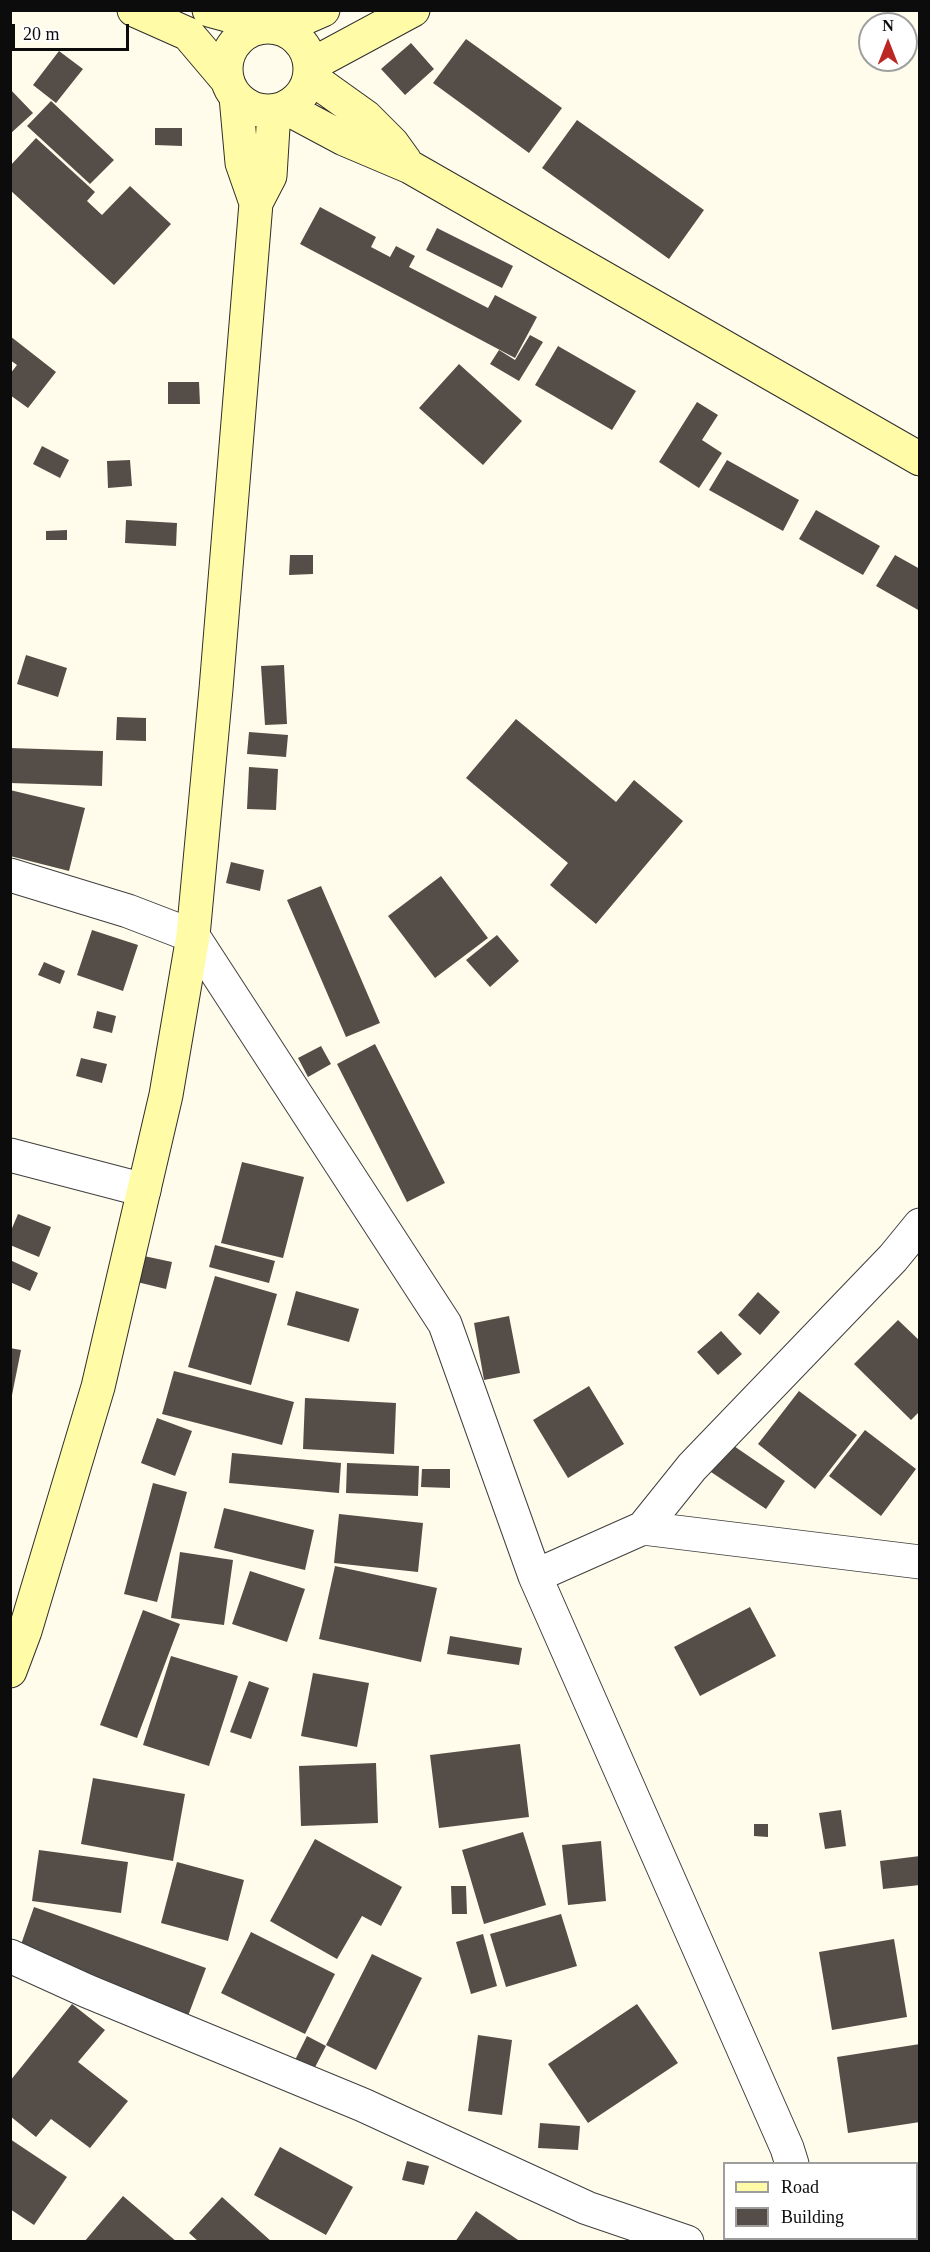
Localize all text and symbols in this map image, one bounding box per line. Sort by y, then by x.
scale bar [15,12,132,50]
north arrow [858,12,918,72]
text: N [882,17,894,34]
text: 20 m [23,24,60,44]
legend [723,2162,918,2240]
text: Road [781,2177,819,2197]
text: Building [781,2207,844,2227]

